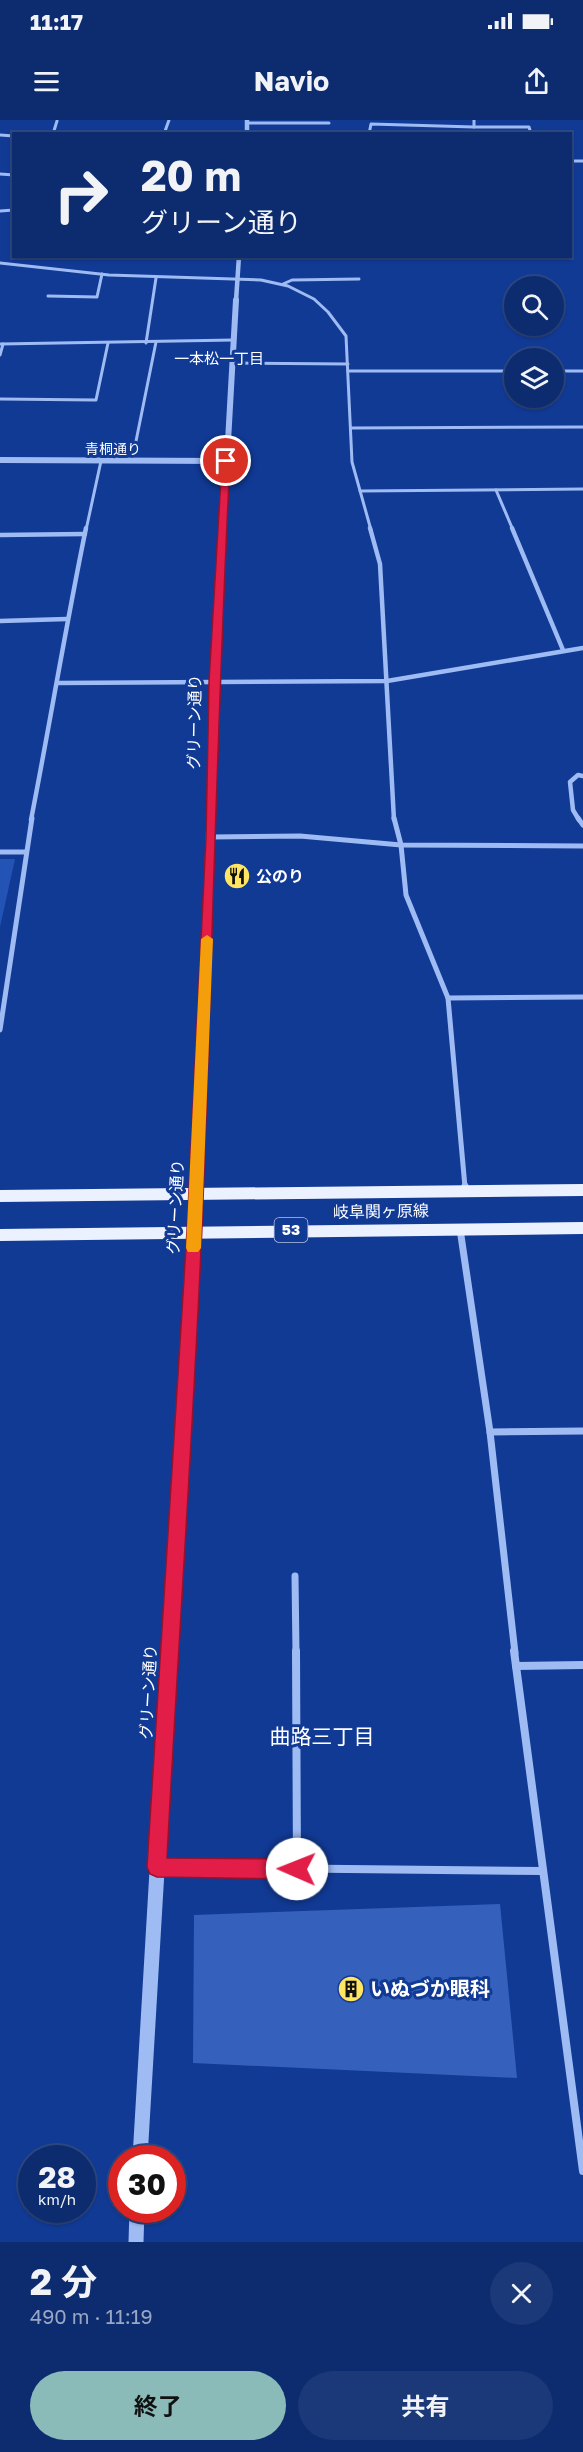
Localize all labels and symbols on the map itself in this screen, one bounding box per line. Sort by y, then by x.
district label: 一本松一丁目 [174,349,264,367]
pin [200,435,251,486]
street label: 青桐通り [85,440,141,457]
street label: グリーン通り [183,674,205,770]
restaurant icon: 公のり [222,861,252,891]
place label: 公のり [256,866,304,886]
street label: グリーン通り [163,1159,187,1255]
street label: 岐阜関ヶ原線 [333,1200,429,1222]
road number: 53 [274,1218,308,1242]
street label: グリーン通り [136,1644,160,1740]
district label: 曲路三丁目 [270,1723,375,1749]
position arrow [265,1837,329,1901]
building icon: いぬづか眼科 [336,1974,366,2004]
place label: いぬづか眼科 [370,1976,490,2000]
speed limit sign: 30 [108,2145,186,2223]

